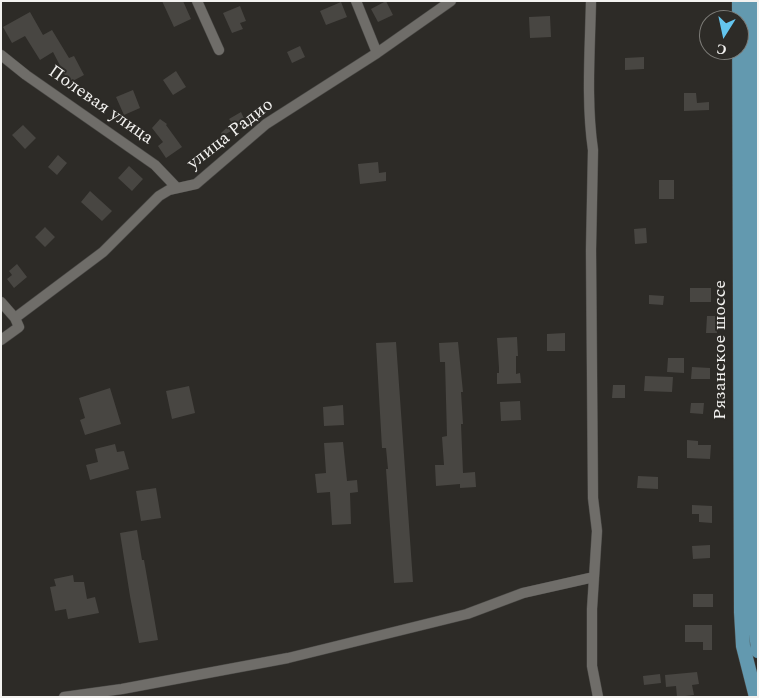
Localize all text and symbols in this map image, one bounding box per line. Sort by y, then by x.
north arrow [699,10,749,60]
text: С [715,38,728,60]
street label: Полевая улица [43,62,157,150]
street label: улица Радио [184,95,278,175]
street label: Рязанское шоссе [710,280,732,420]

